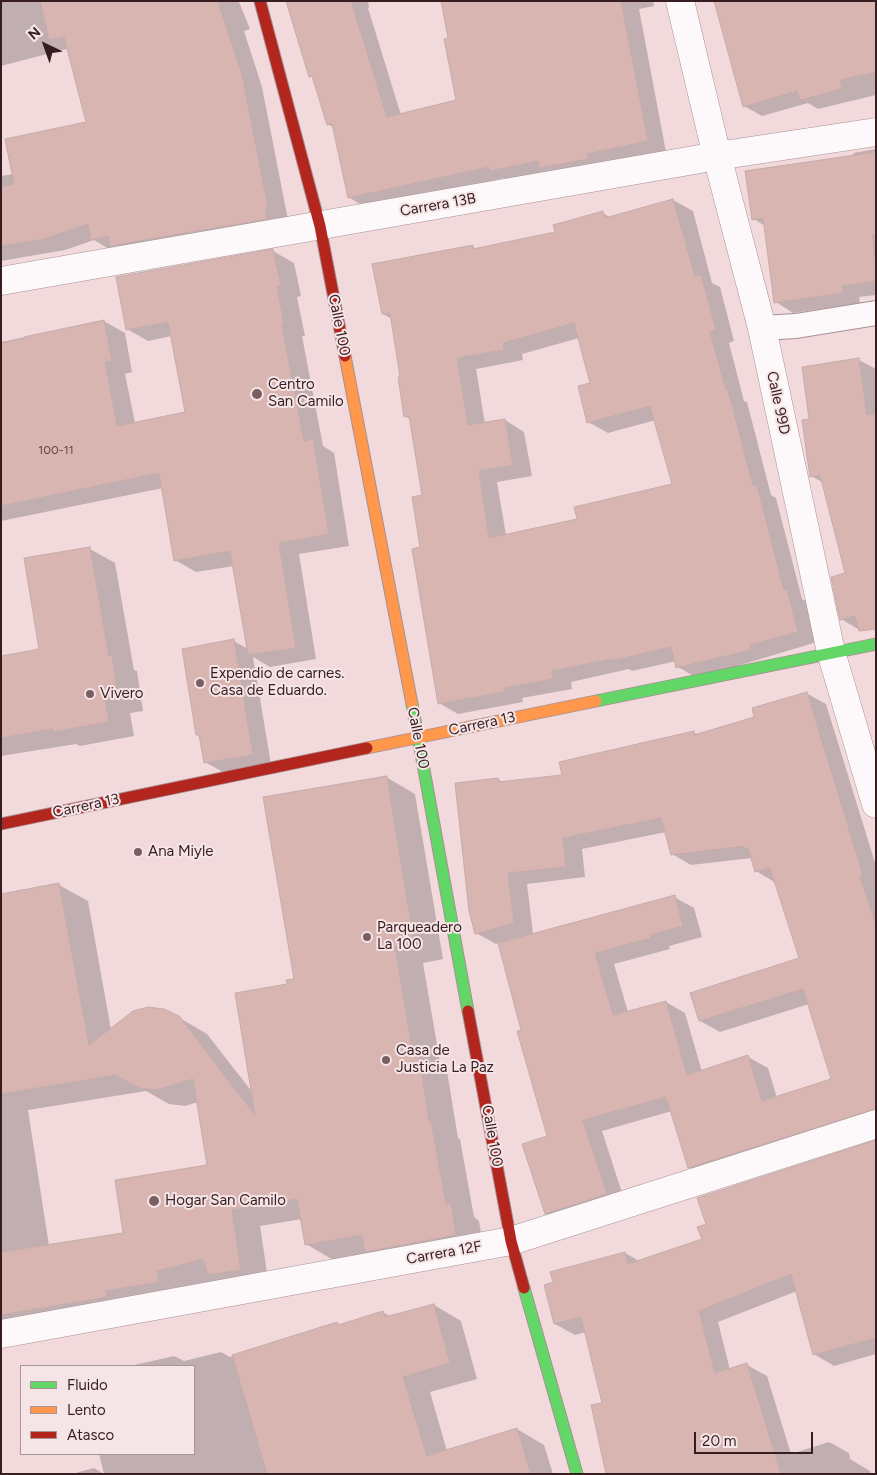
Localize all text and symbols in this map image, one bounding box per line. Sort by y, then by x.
north arrow [20,20,70,70]
text: N [25,24,44,43]
street label: Carrera 13B [399,189,477,221]
street label: Calle 100 [324,293,354,357]
street label: Calle 99D [763,370,793,436]
place label: Centro San Camilo [268,376,344,411]
marker: Centro San Camilo [250,387,264,401]
house number: 100-11 [38,443,74,457]
place label: Expendio de carnes. Casa de Eduardo. [210,665,344,700]
marker: Expendio de carnes. Casa de Eduardo. [194,677,206,689]
place label: Vivero [100,685,143,703]
marker: Vivero [84,688,96,700]
street label: Calle 100 [403,706,433,770]
street label: Carrera 13 [447,708,517,740]
street label: Carrera 13 [51,790,121,822]
place label: Ana Miyle [148,843,213,861]
marker: Ana Miyle [132,846,144,858]
place label: Parqueadero La 100 [377,919,462,954]
marker: Parqueadero La 100 [361,931,373,943]
place label: Casa de Justicia La Paz [396,1042,494,1077]
marker: Casa de Justicia La Paz [380,1054,392,1066]
street label: Calle 100 [478,1104,506,1168]
place label: Hogar San Camilo [165,1192,286,1210]
marker: Hogar San Camilo [147,1194,161,1208]
street label: Carrera 12F [405,1238,483,1268]
legend [20,1365,195,1455]
text: Fluido [67,1376,108,1394]
text: Lento [67,1401,106,1419]
scale bar [697,1422,816,1454]
text: Atasco [67,1426,114,1444]
text: 20 m [702,1432,736,1450]

